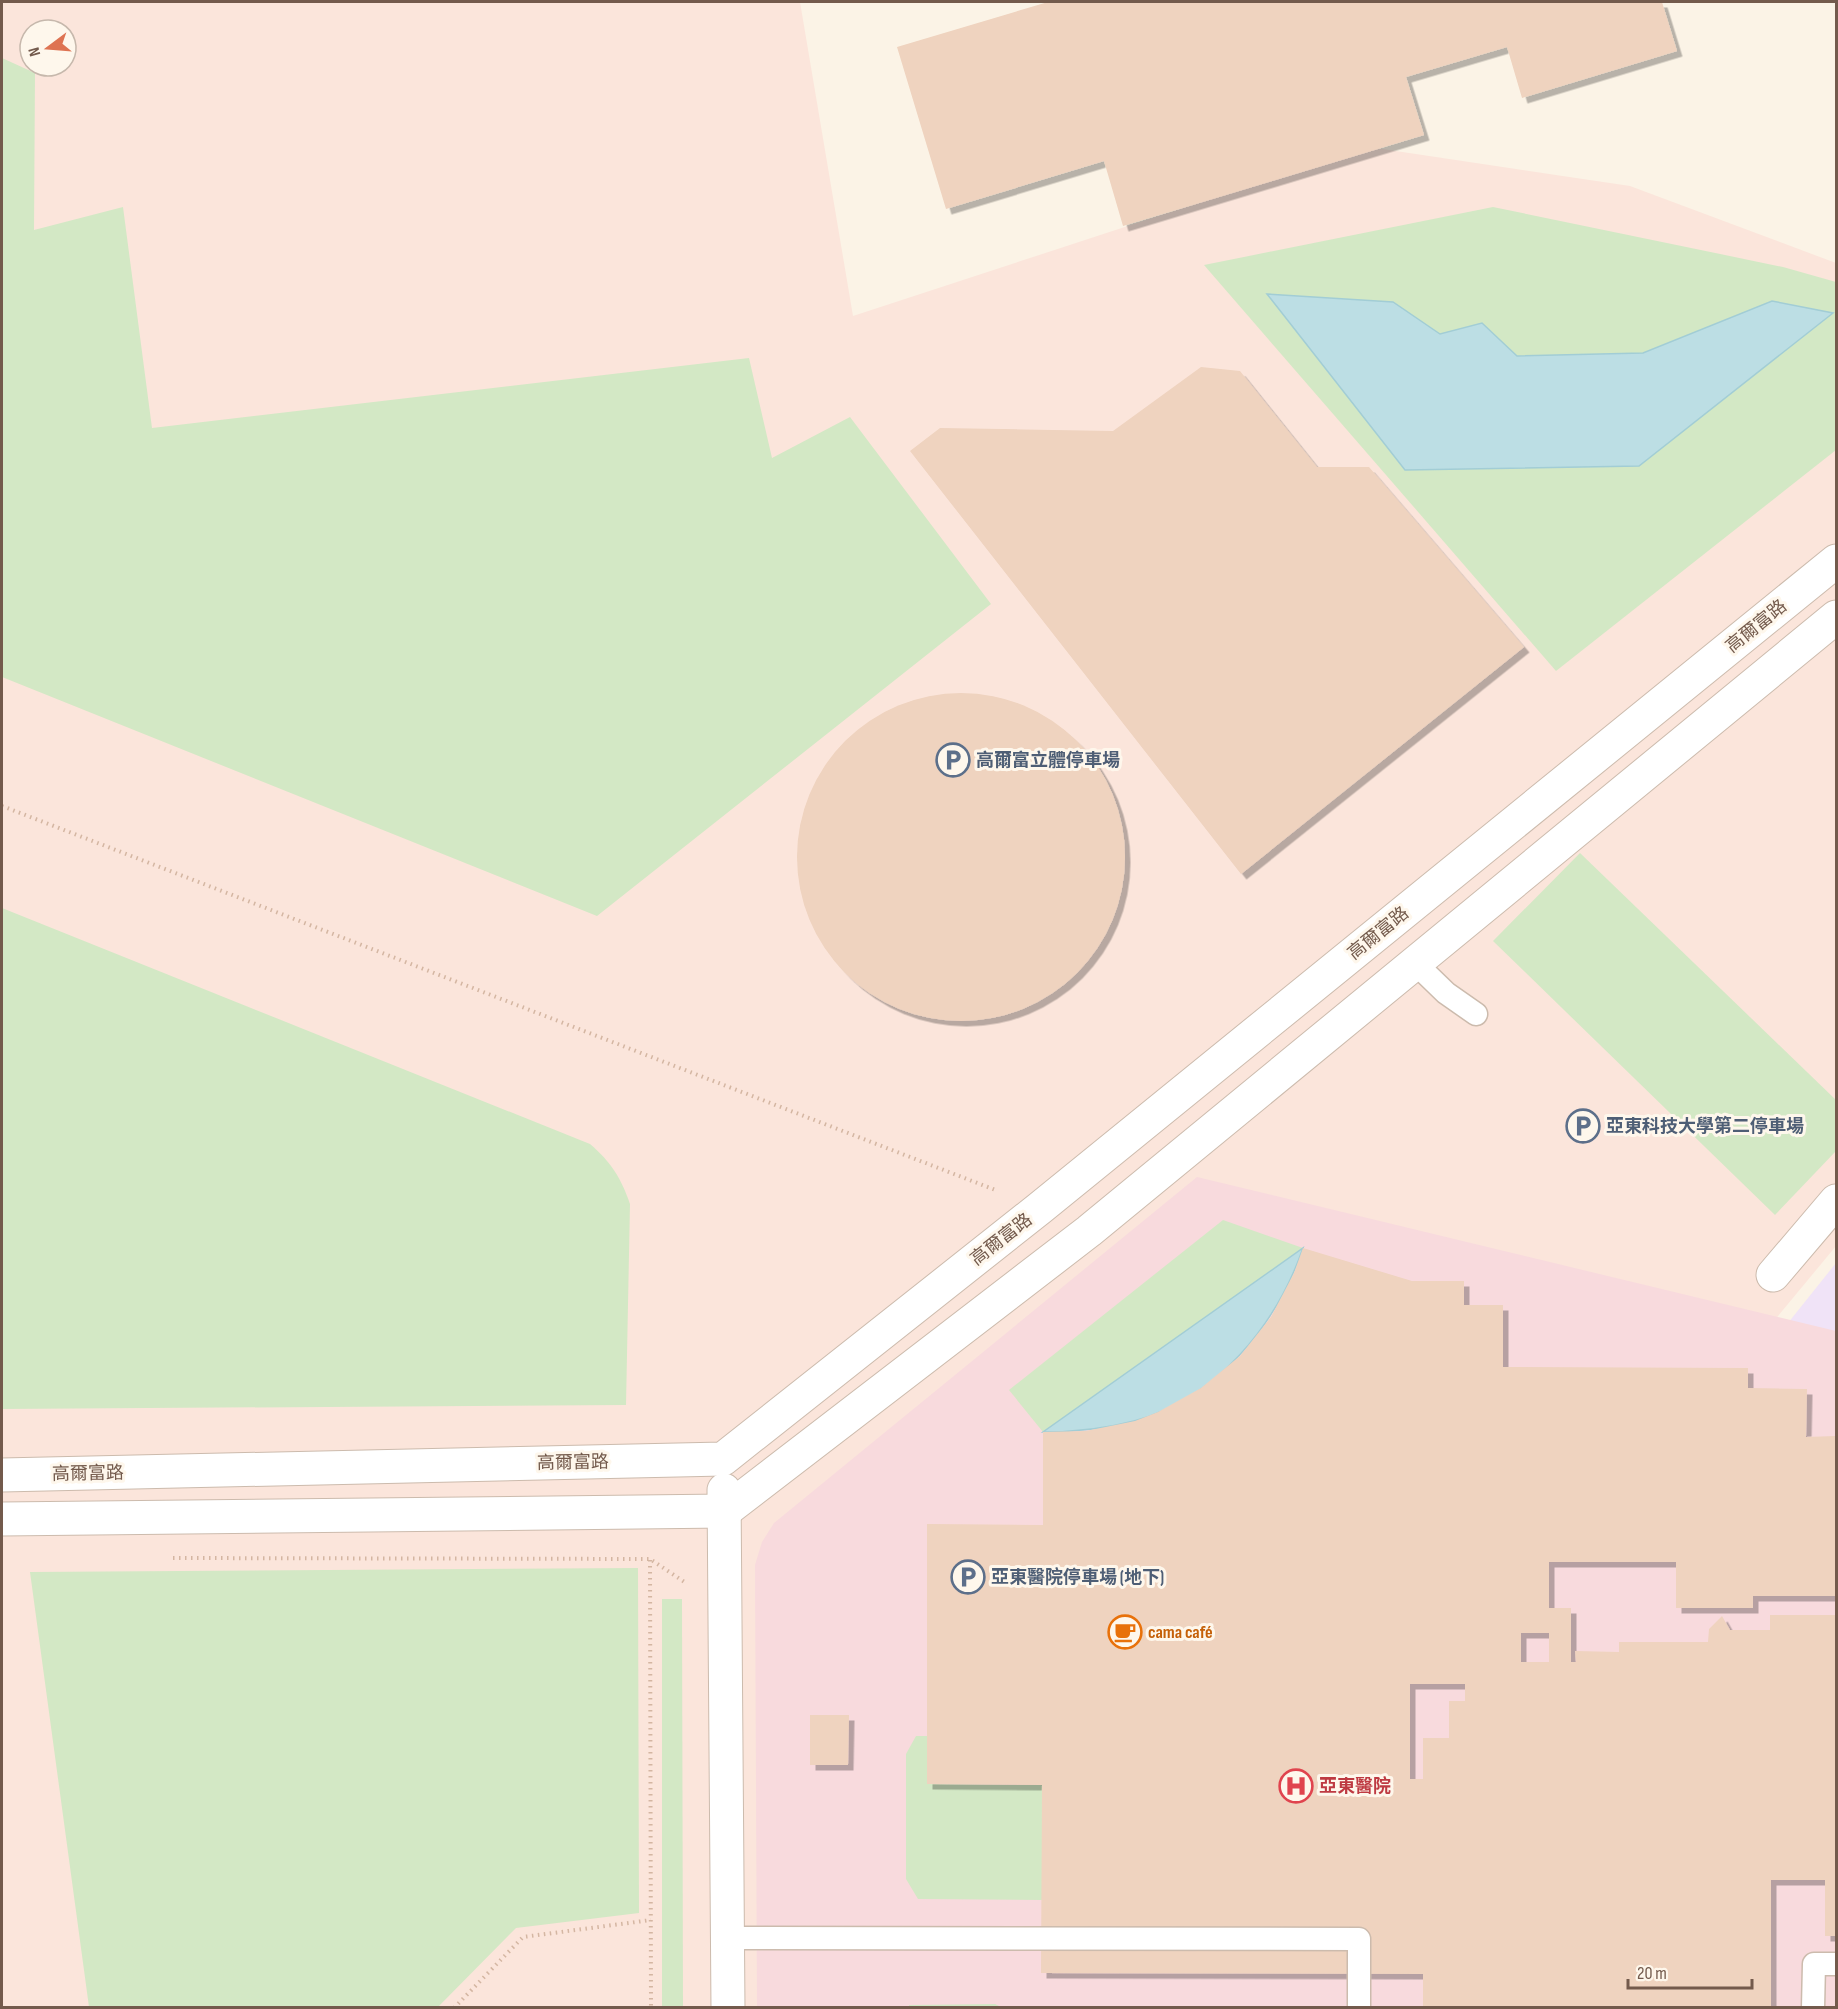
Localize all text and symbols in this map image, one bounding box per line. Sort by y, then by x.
north arrow [18,18,78,78]
text: N [25,45,45,58]
street label: 高爾富路 [1722,596,1791,657]
parking icon: 高爾富立體停車場 [935,742,971,778]
place label: 高爾富立體停車場 [976,750,1120,771]
street label: 高爾富路 [1344,903,1413,964]
parking icon: 亞東科技大學第二停車場 [1565,1108,1601,1144]
place label: 亞東科技大學第二停車場 [1606,1115,1804,1137]
street label: 高爾富路 [966,1209,1036,1270]
street label: 高爾富路 [537,1451,609,1474]
street label: 高爾富路 [52,1462,124,1485]
parking icon: 亞東醫院停車場 (地下) [950,1559,986,1595]
place label: 亞東醫院停車場 (地下) [991,1567,1164,1588]
cafe icon: cama café [1107,1614,1143,1650]
place label: cama café [1148,1622,1213,1643]
hospital icon: 亞東醫院 [1278,1768,1314,1804]
place label: 亞東醫院 [1319,1776,1391,1797]
scale bar [1628,1952,1752,1990]
text: 20 m [1637,1963,1667,1984]

